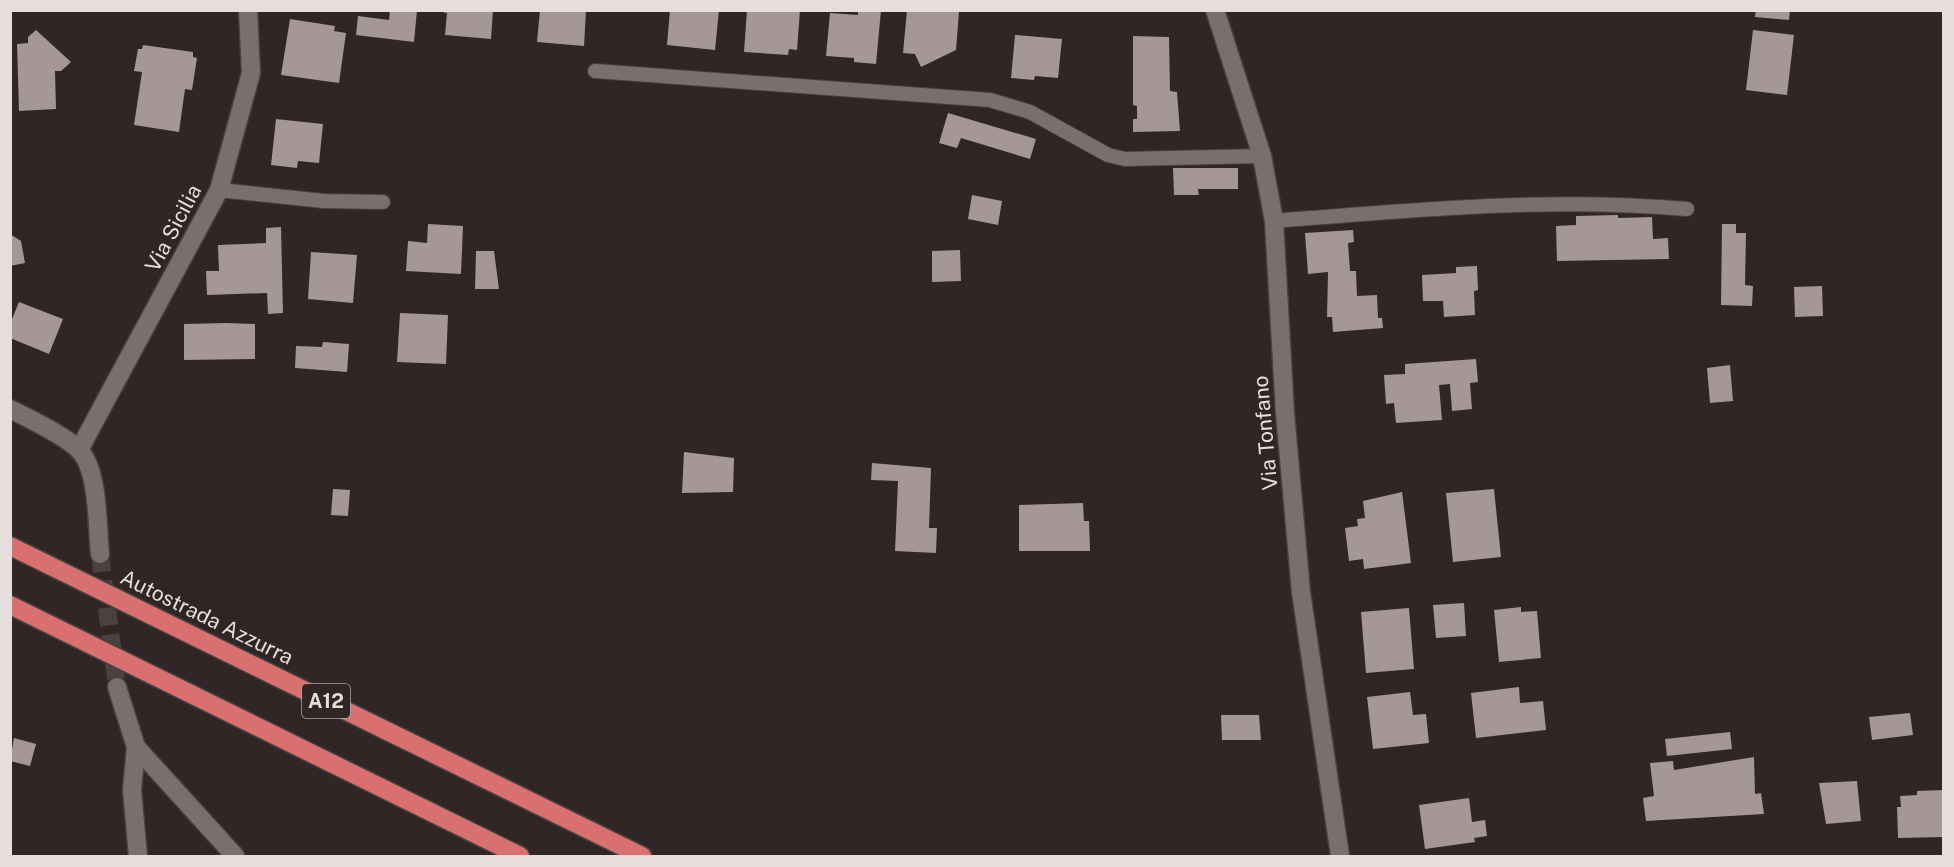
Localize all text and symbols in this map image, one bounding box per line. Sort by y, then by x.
street label: Via Sicilia [140,180,206,276]
street label: Via Tonfano [1248,375,1282,491]
street label: Autostrada Azzurra [117,564,297,670]
road number: A12 [302,684,350,718]

